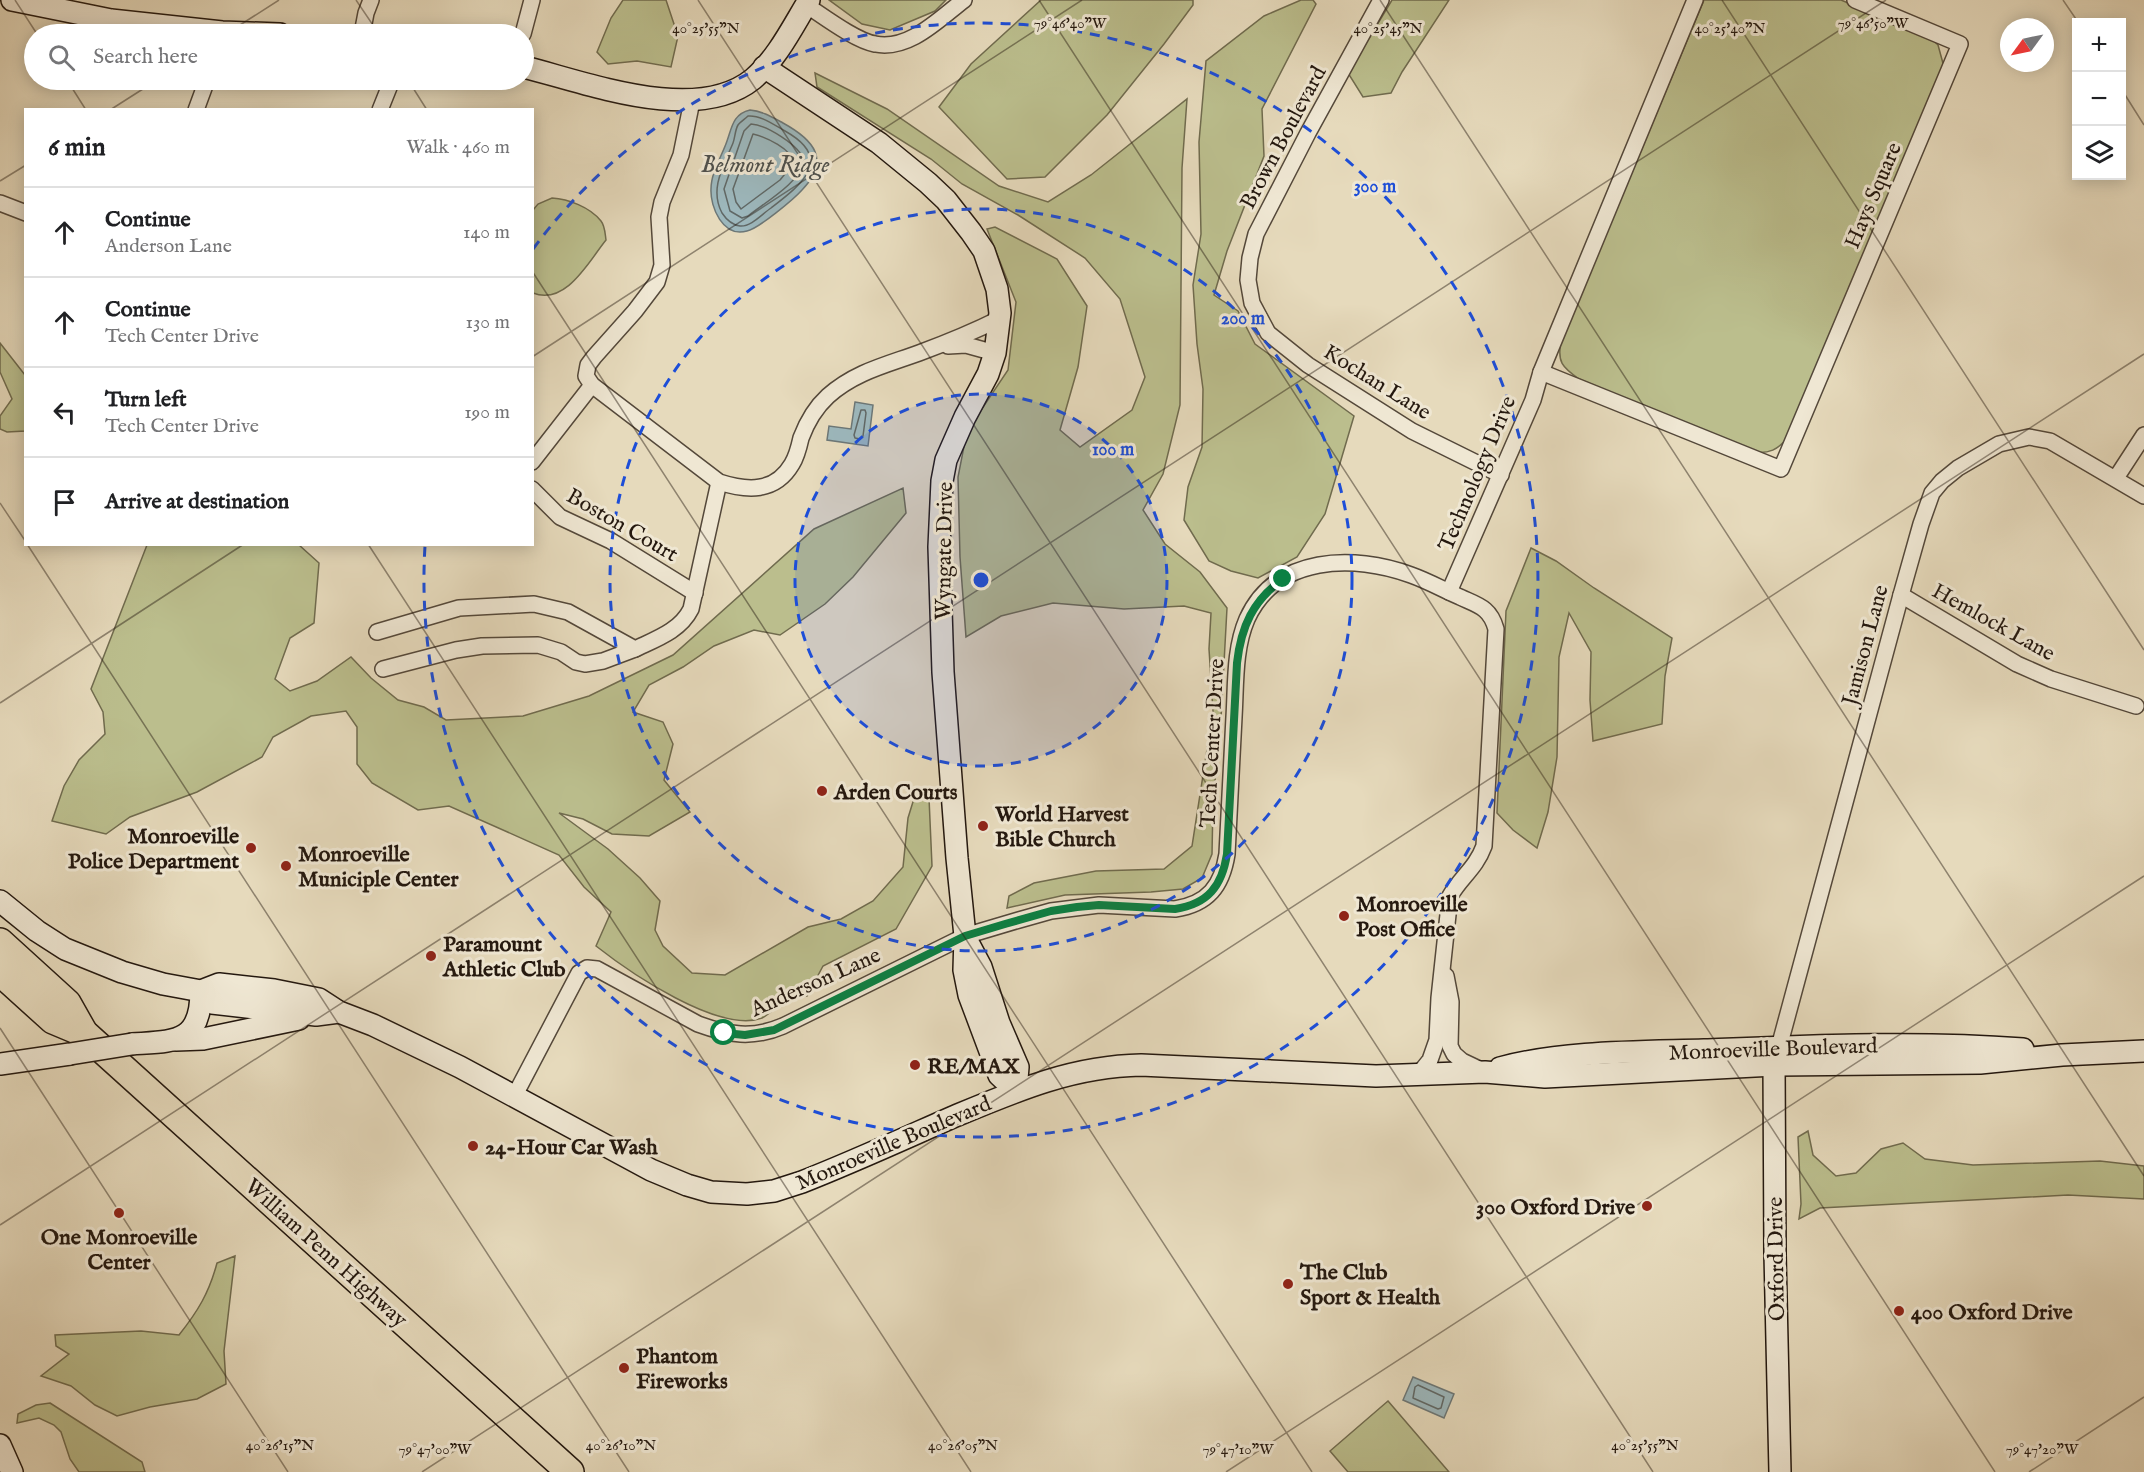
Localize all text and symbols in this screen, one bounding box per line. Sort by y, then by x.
text: 79°46'40"W [1034,14,1107,33]
text: 79°46'50"W [1838,14,1909,33]
north arrow [2000,18,2054,72]
map controls [2072,18,2126,180]
button: + [2072,18,2126,72]
text: 40°25'55"N [672,19,740,38]
text: 40°25'45"N [1353,19,1423,38]
text: 40°25'40"N [1694,19,1766,38]
search box [24,24,534,90]
icon: search [45,41,78,74]
text: Search here [93,43,198,71]
street label: Brown Boulevard [1234,61,1333,214]
button: − [2072,72,2126,126]
button: layers [2072,126,2126,180]
text: 6 min [48,131,106,164]
text: Walk · 460 m [406,135,510,160]
street label: Hays Square [1839,138,1909,253]
water label: Belmont Ridge [701,150,829,181]
text: 300 m [1354,176,1396,199]
text: Continue [105,206,191,234]
icon: ahead [48,216,81,249]
text: 140 m [463,220,510,245]
text: Anderson Lane [105,234,232,259]
text: Continue [105,296,191,324]
icon: ahead [48,306,81,339]
text: 200 m [1221,308,1265,331]
text: 130 m [465,310,510,335]
text: Tech Center Drive [105,324,259,349]
street label: Kochan Lane [1318,339,1436,427]
text: Turn left [105,386,187,414]
street label: Technology Drive [1432,392,1523,556]
icon: left [48,396,81,429]
text: 190 m [464,400,510,425]
text: Tech Center Drive [105,414,259,439]
text: 100 m [1092,439,1134,462]
street label: Boston Court [561,482,683,569]
street label: Wyngate Drive [930,482,960,620]
icon: arrive [48,486,81,519]
text: Arrive at destination [105,488,289,516]
route end [1269,565,1295,591]
centre of rings [971,570,991,590]
street label: Hemlock Lane [1927,577,2059,668]
street label: Jamison Lane [1836,582,1895,712]
street label: Tech Center Drive [1195,658,1231,828]
place label: Arden Courts [833,779,958,807]
marker: Arden Courts [815,784,829,798]
place label: World Harvest Bible Church [994,801,1129,854]
marker: World Harvest Bible Church [976,819,990,833]
place label: Monroeville Police Department [68,823,239,876]
marker: Monroeville Police Department [244,841,258,855]
place label: Monroeville Municiple Center [298,841,459,894]
marker: Monroeville Municiple Center [279,859,293,873]
place label: Monroeville Post Office [1356,891,1468,944]
marker: Monroeville Post Office [1337,909,1351,923]
place label: Paramount Athletic Club [442,931,566,984]
street label: Anderson Lane [745,942,885,1024]
marker: Paramount Athletic Club [424,949,438,963]
route start [710,1019,736,1045]
street label: Monroeville Boulevard [1668,1032,1878,1068]
place label: RE/MAX [927,1053,1020,1081]
marker: RE/MAX [908,1058,922,1072]
street label: Monroeville Boulevard [792,1090,996,1198]
place label: 24-Hour Car Wash [485,1134,658,1162]
marker: 24-Hour Car Wash [466,1139,480,1153]
street label: William Penn Highway [238,1173,413,1334]
place label: 300 Oxford Drive [1476,1194,1635,1222]
street label: Oxford Drive [1762,1197,1792,1321]
marker: 300 Oxford Drive [1640,1199,1654,1213]
marker: One Monroeville Center [112,1206,126,1220]
place label: One Monroeville Center [41,1224,197,1277]
place label: The Club Sport & Health [1299,1259,1441,1312]
marker: The Club Sport & Health [1281,1277,1295,1291]
place label: 400 Oxford Drive [1911,1299,2073,1327]
marker: 400 Oxford Drive [1892,1304,1906,1318]
place label: Phantom Fireworks [636,1343,728,1396]
marker: Phantom Fireworks [617,1361,631,1375]
text: 40°26'15"N [246,1436,314,1455]
text: 40°26'10"N [586,1436,656,1455]
text: 40°26'05"N [928,1436,998,1455]
text: 40°25'55"N [1611,1436,1679,1455]
text: 79°47'00"W [399,1440,472,1459]
text: 79°47'10"W [1202,1440,1274,1459]
text: 79°47'20"W [2006,1440,2079,1459]

